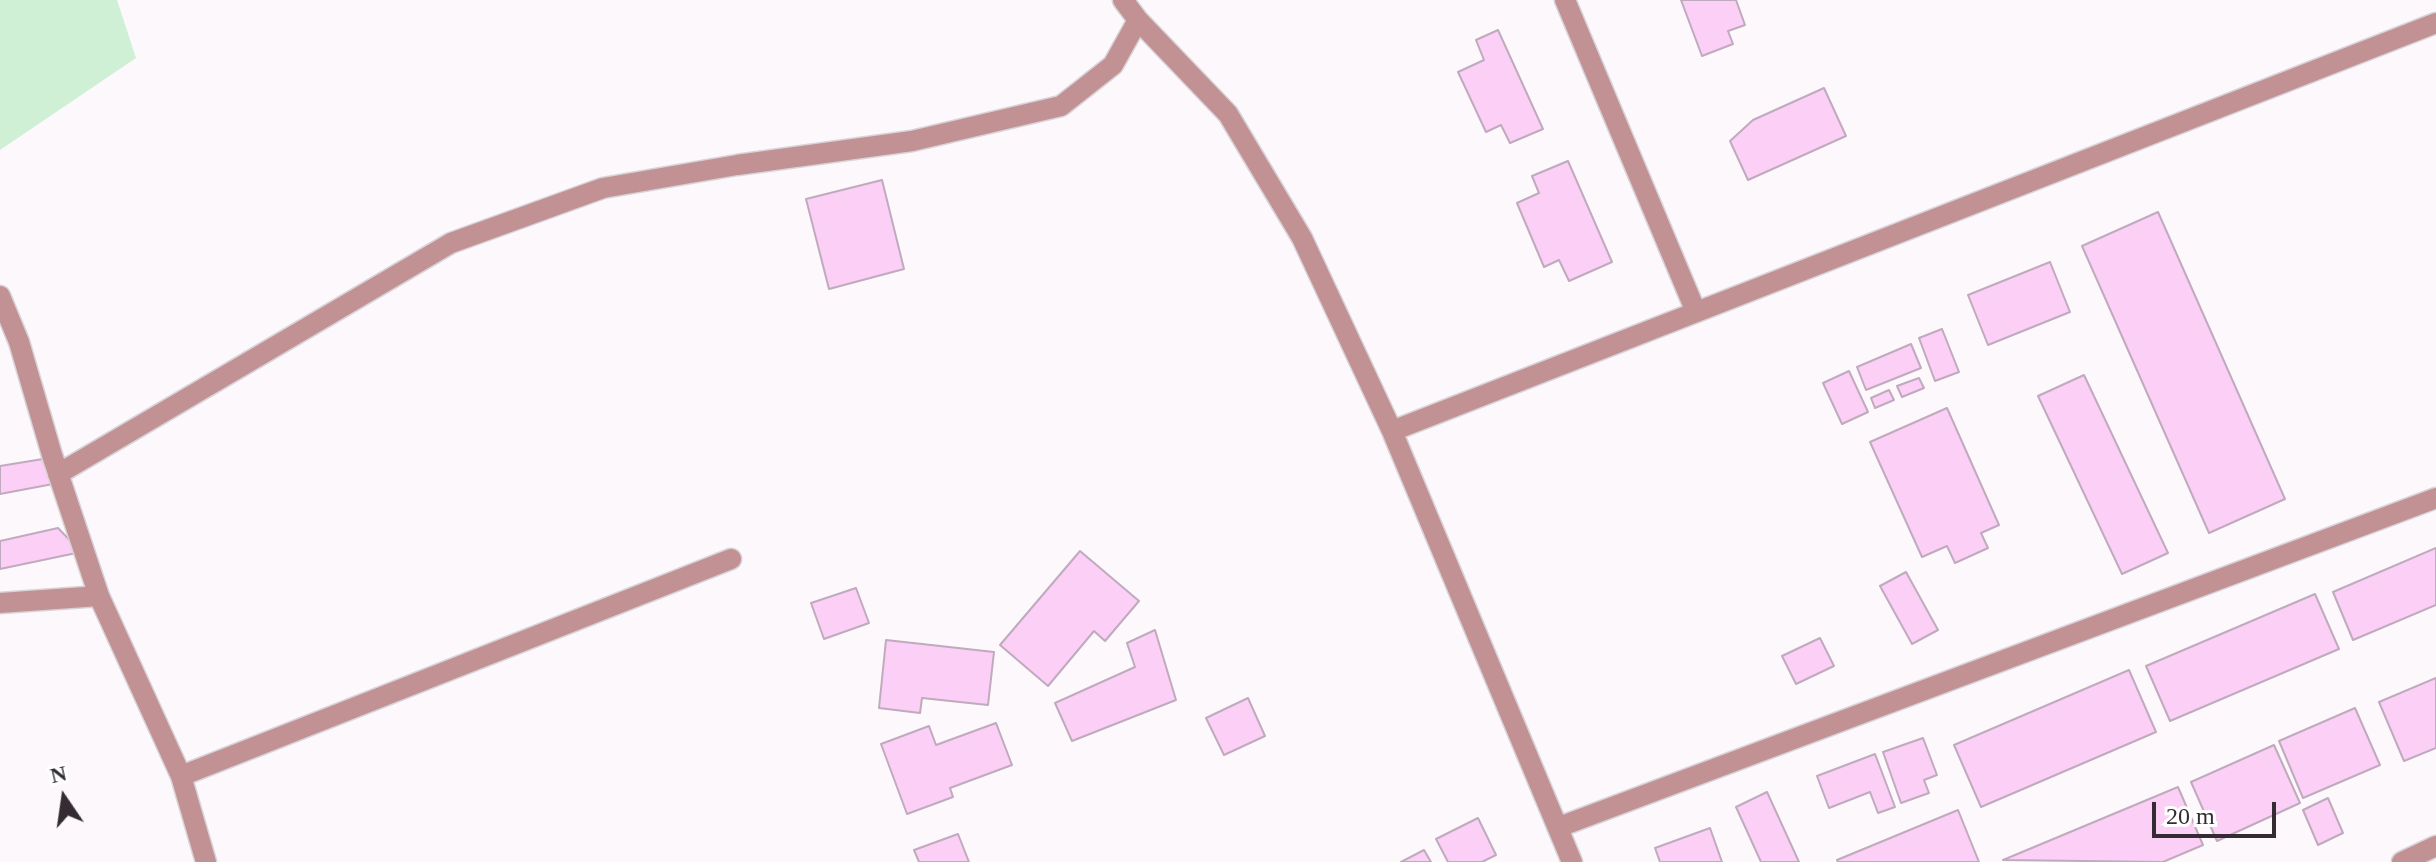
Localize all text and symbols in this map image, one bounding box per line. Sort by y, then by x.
north arrow [24,758,104,838]
text: N [48,760,69,788]
scale bar [2156,786,2280,836]
text: 20 m [2166,803,2215,829]

